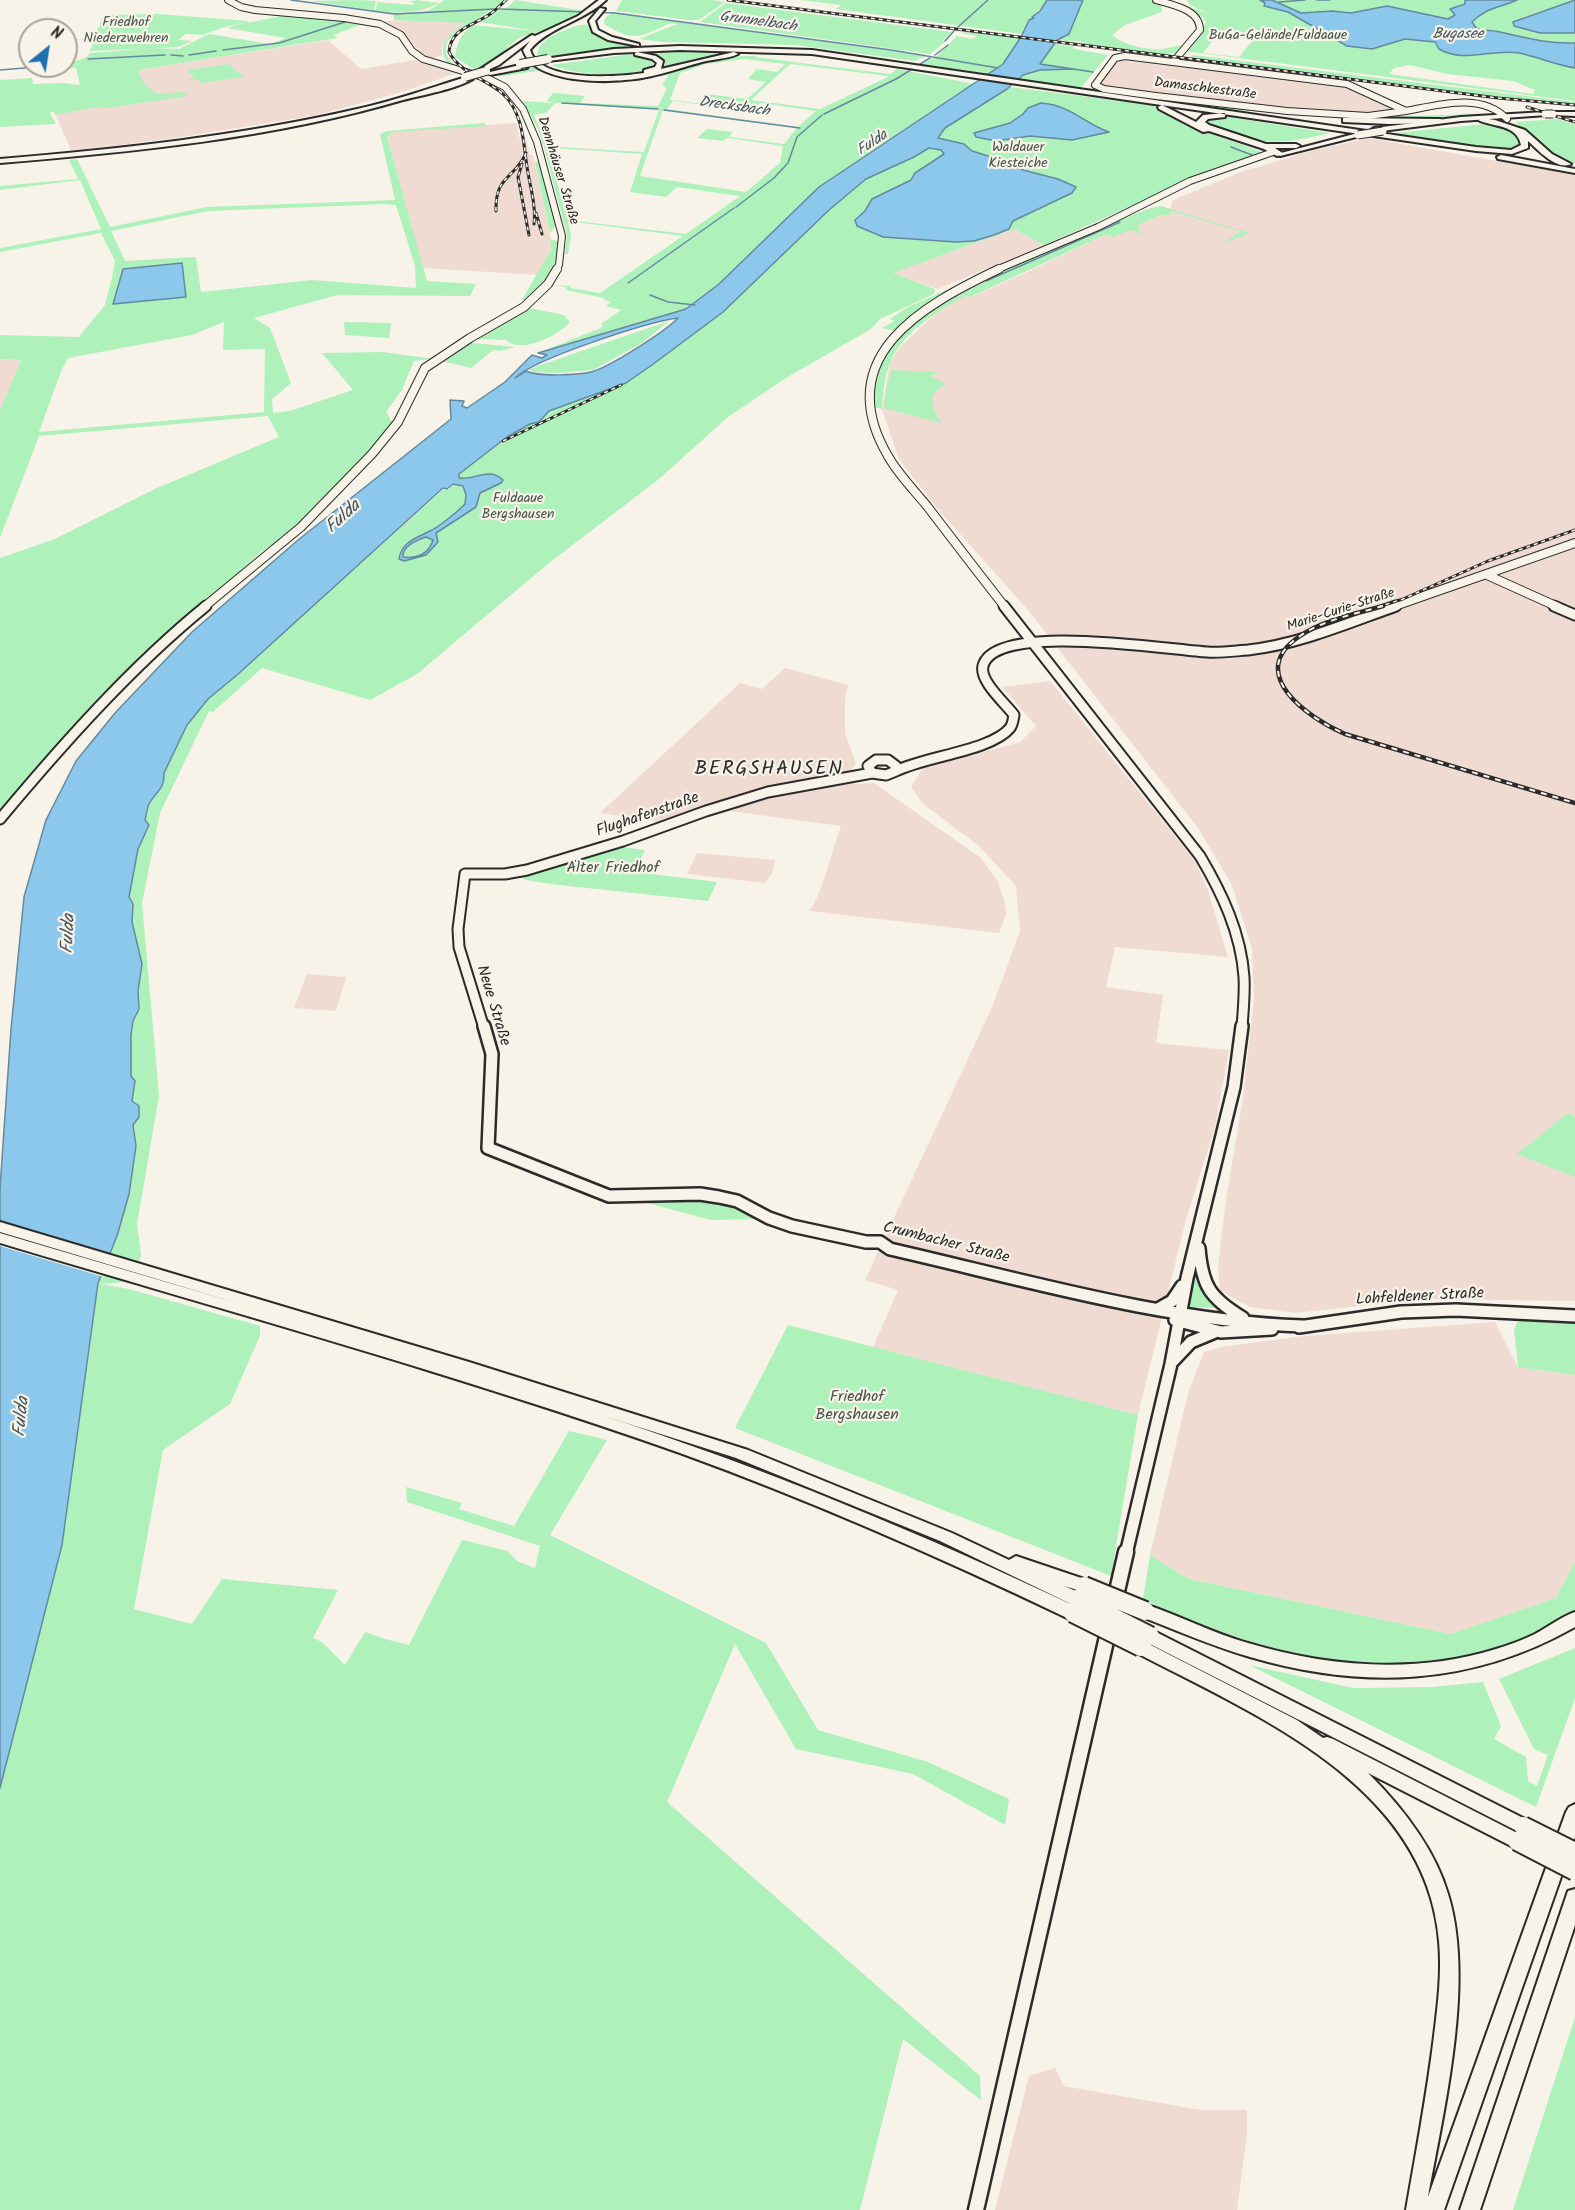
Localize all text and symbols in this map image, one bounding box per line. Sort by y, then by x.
water label: Grunnelbach [718,9,798,37]
park label: Friedhof Niederzwehren [84,16,168,48]
north arrow [18,18,78,78]
text: N [46,20,67,47]
water label: Bugasee [1433,26,1483,44]
park label: BuGa-Gelände/Fuldaaue [1209,29,1347,45]
street label: Damaschkestraße [1153,75,1257,105]
water label: Drecksbach [698,94,770,122]
street label: Dennhäuser Straße [533,115,581,227]
water label: Fulda [854,127,892,161]
park label: Waldauer Kiesteiche [989,141,1047,174]
park label: Fuldaaue Bergshausen [482,492,554,524]
water label: Fulda [322,497,366,539]
street label: Marie-Curie-Straße [1285,586,1397,636]
district label: BERGSHAUSEN [695,759,843,783]
street label: Flughafenstraße [594,789,702,843]
park label: Alter Friedhof [566,859,660,879]
water label: Fulda [58,914,82,954]
street label: Neue Straße [471,963,513,1049]
street label: Crumbacher Straße [881,1219,1011,1269]
street label: Lohfeldener Straße [1355,1285,1485,1311]
park label: Friedhof Bergshausen [815,1388,899,1426]
water label: Fulda [10,1396,36,1438]

